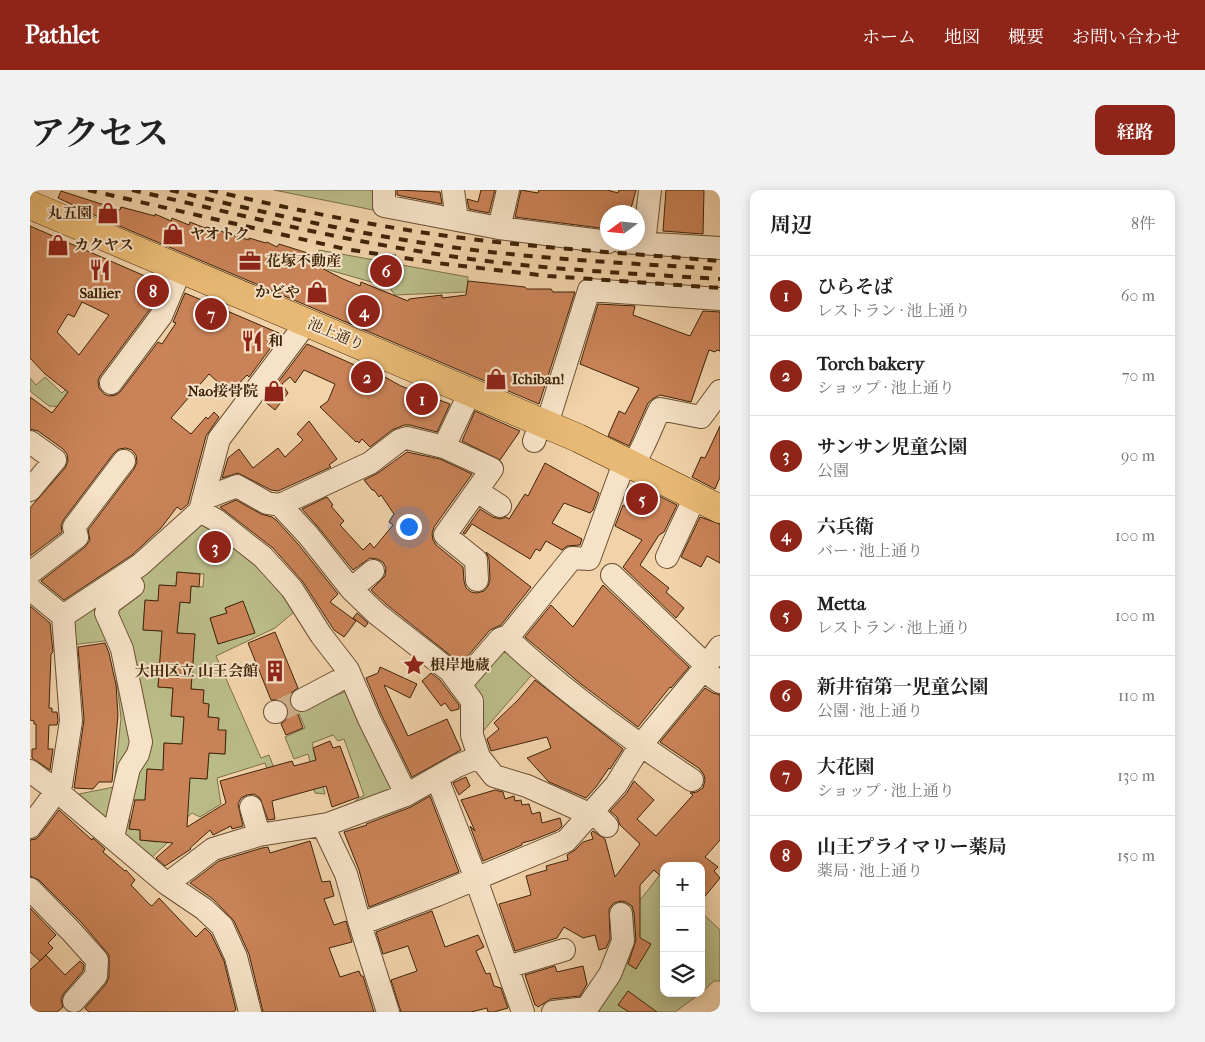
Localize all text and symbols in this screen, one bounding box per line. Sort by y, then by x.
text: Pathlet [25,21,99,49]
text: ホーム [862,27,916,48]
text: 地図 [944,27,980,48]
text: 概要 [1008,27,1044,48]
text: お問い合わせ [1072,27,1180,48]
button: 経路 [1095,105,1175,155]
text: アクセス [30,113,169,154]
shop icon: 丸五園 [95,200,121,226]
place label: 丸五園 [47,204,92,222]
north arrow [600,205,645,250]
text: 周辺 [770,213,812,237]
text: 8件 [1131,214,1155,233]
shop icon: ヤオトク [160,221,186,247]
place label: ヤオトク [190,225,250,243]
shop icon: カクヤス [45,232,71,258]
place label: カクヤス [74,236,134,254]
office icon: 花塚不動産 [237,248,263,274]
place label: 花塚不動産 [266,252,341,270]
pin: 6 [370,252,402,290]
restaurant icon: Sallier [87,257,113,283]
pin: 8 [137,272,169,310]
text: ひらそば [817,276,893,298]
shop icon: かどや [304,279,330,305]
place label: かどや [255,283,300,301]
place label: Sallier [79,284,121,302]
text: 1 [783,286,789,305]
text: 60 m [1121,286,1155,305]
pin: 4 [348,292,380,330]
pin: 7 [195,295,227,333]
text: レストラン · 池上通り [817,301,971,320]
street label: 池上通り [305,314,367,354]
restaurant icon: 和 [239,328,265,354]
place label: 和 [268,332,283,350]
text: Torch bakery [817,353,924,375]
pin: 2 [351,358,383,396]
shop icon: Ichiban! [483,366,509,392]
text: 2 [782,366,790,385]
text: 70 m [1122,366,1155,385]
place label: Ichiban! [512,370,564,388]
shop icon: Nao接骨院 [261,378,287,404]
text: ショップ · 池上通り [817,378,955,397]
pin: 1 [406,380,438,418]
place label: Nao接骨院 [187,382,258,400]
text: サンサン児童公園 [817,436,967,458]
text: 3 [783,446,789,465]
text: 90 m [1121,446,1155,465]
text: 公園 [817,461,849,480]
pin: 5 [626,480,658,518]
your location [396,514,422,540]
text: 六兵衛 [817,516,874,538]
text: 4 [781,526,791,545]
text: 100 m [1115,526,1155,545]
pin: 3 [199,528,231,566]
text: バー · 池上通り [817,541,923,560]
text: Metta [817,593,866,615]
text: 5 [783,606,789,625]
text: 100 m [1115,606,1155,625]
text: レストラン · 池上通り [817,618,971,637]
place icon: 根岸地蔵 [401,652,427,678]
place label: 根岸地蔵 [430,656,490,674]
building icon: 大田区立 山王会館 [262,658,288,684]
place label: 大田区立 山王会館 [135,662,258,680]
text: 新井宿第一児童公園 [817,676,988,698]
text: 6 [782,686,790,705]
text: 110 m [1118,686,1155,705]
text: 公園 · 池上通り [817,701,923,720]
text: 大花園 [817,756,874,778]
text: 7 [782,766,790,785]
text: 130 m [1117,766,1155,785]
text: ショップ · 池上通り [817,781,955,800]
text: 山王プライマリー薬局 [817,836,1006,858]
text: 8 [782,846,790,865]
text: 150 m [1117,846,1155,865]
text: 薬局 · 池上通り [817,861,923,880]
map controls [660,862,705,997]
button: + [660,862,705,907]
button: − [660,907,705,952]
button: layers [660,952,705,997]

